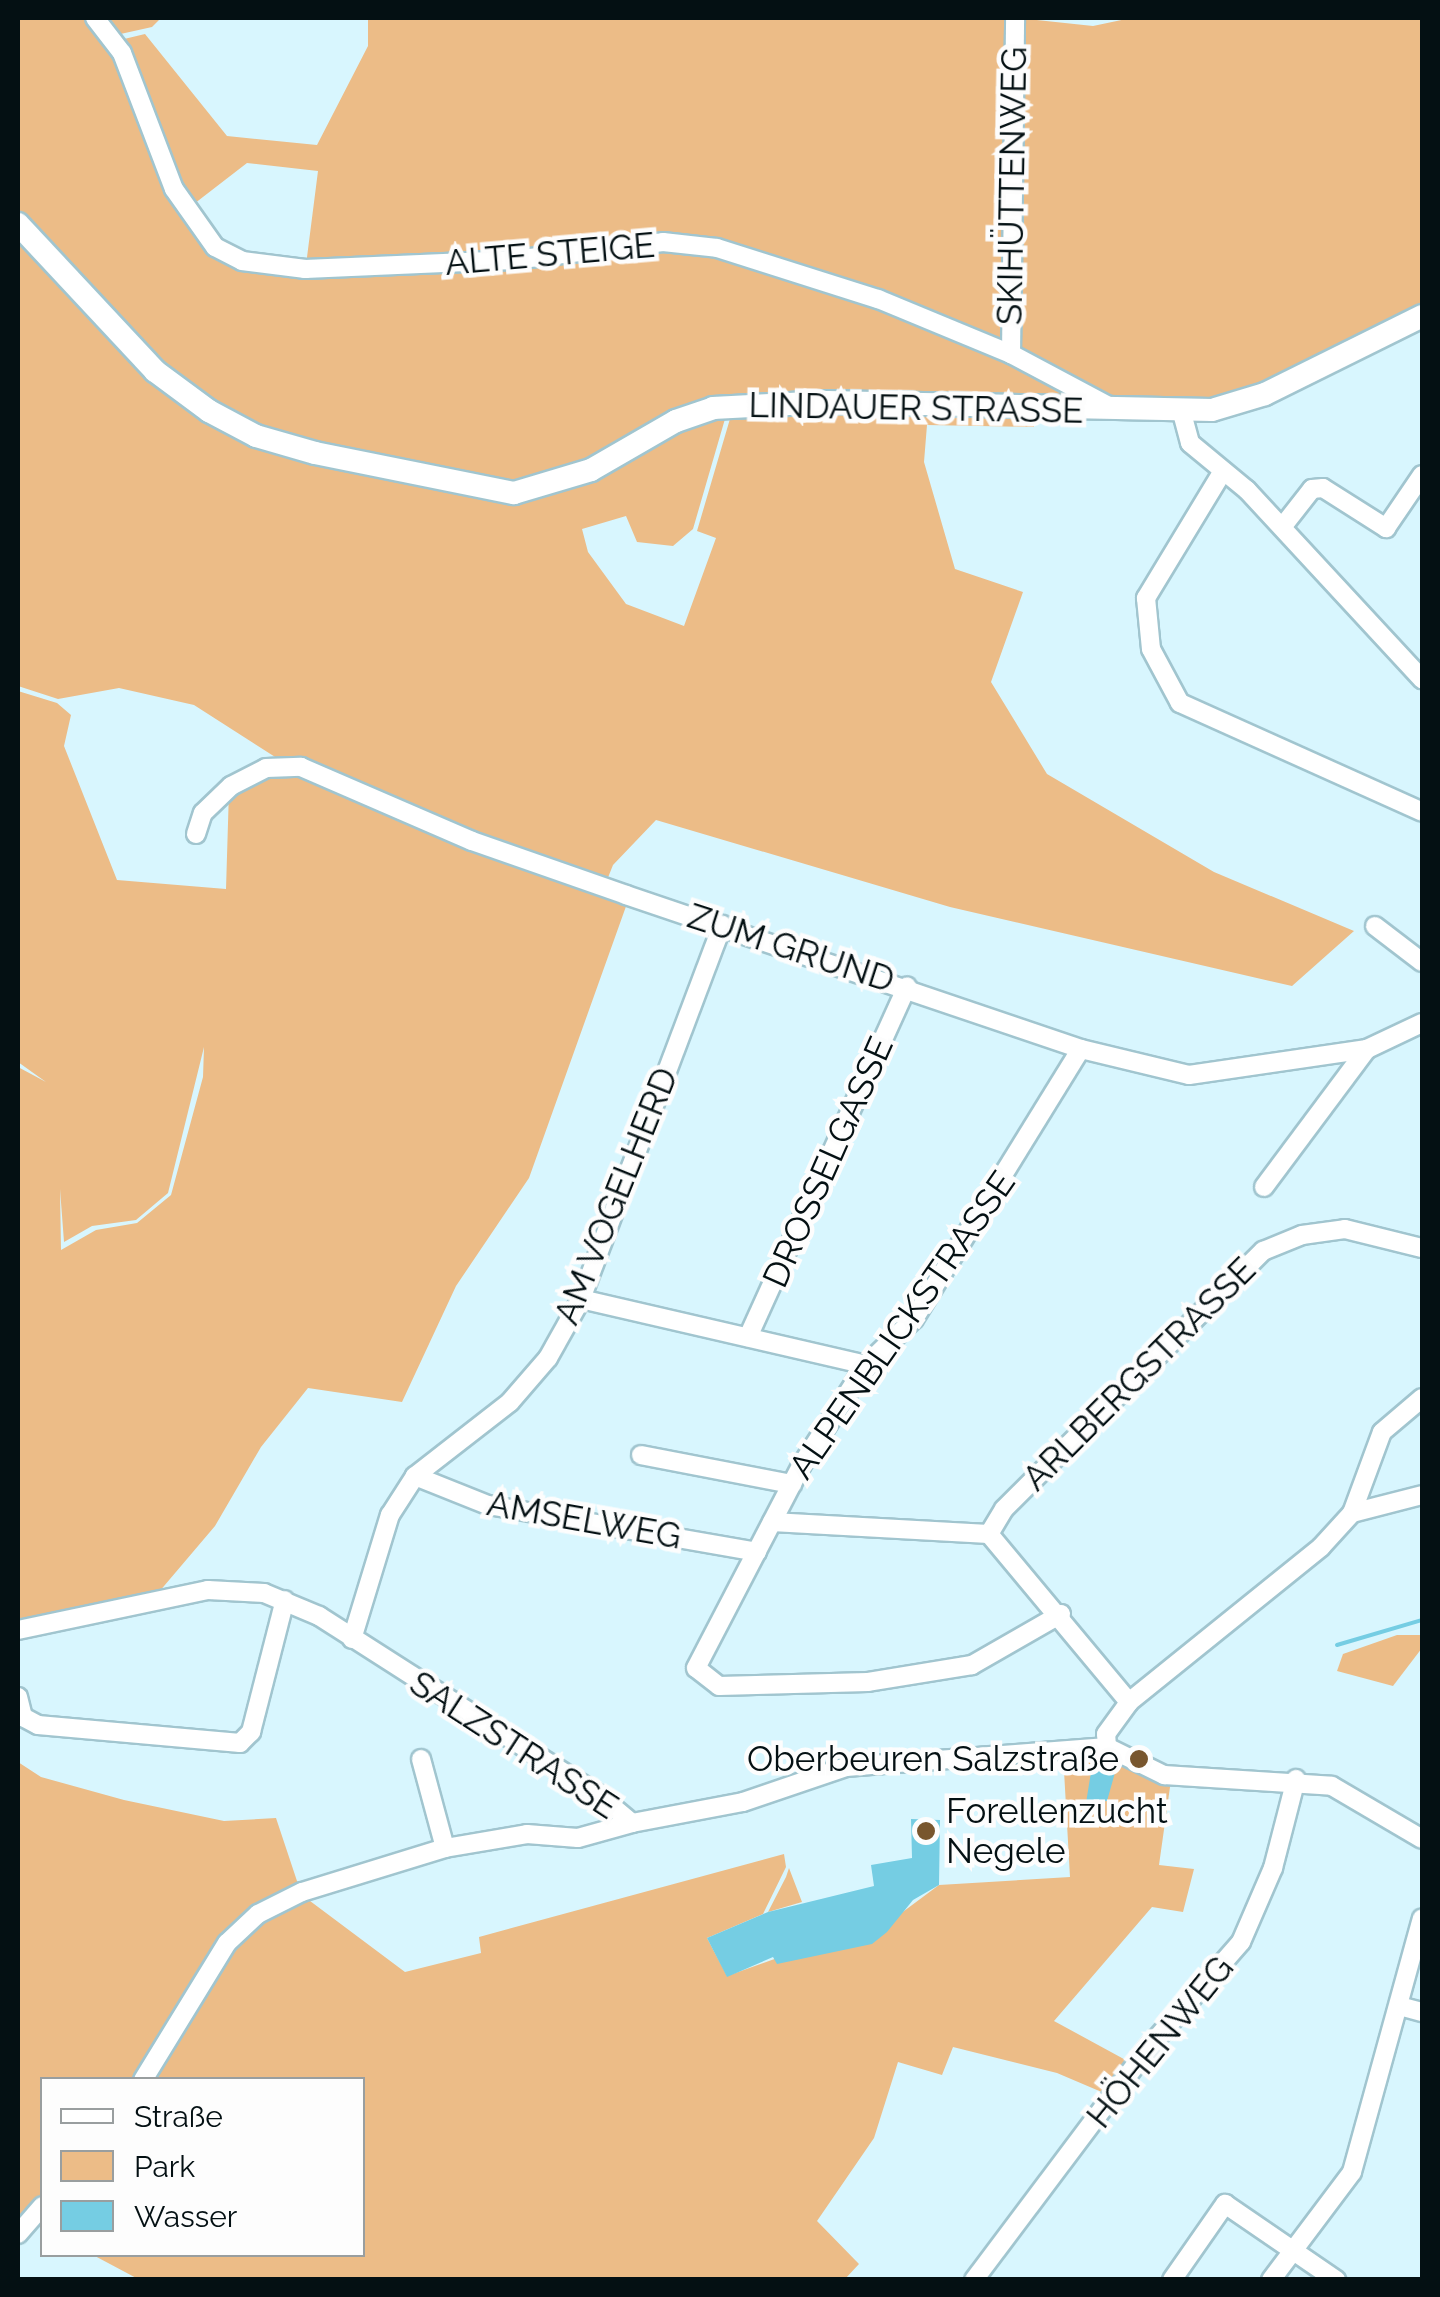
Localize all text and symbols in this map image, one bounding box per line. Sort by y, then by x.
street label: SKIHÜTTENWEG [989,47,1035,325]
street label: ALTE STEIGE [443,224,657,284]
street label: LINDAUER STRASSE [748,384,1084,432]
street label: ZUM GRUND [683,895,899,1001]
street label: DROSSELGASSE [754,1030,902,1294]
street label: AM VOGELHERD [545,1061,687,1331]
street label: ALPENBLICKSTRASSE [780,1163,1024,1487]
street label: ARLBERGSTRASSE [1014,1249,1264,1499]
street label: AMSELWEG [484,1482,684,1558]
street label: SALZSTRASSE [402,1662,626,1828]
place label: Oberbeuren Salzstraße [747,1738,1119,1780]
marker: Oberbeuren Salzstraße [1128,1748,1150,1770]
place label: Forellenzucht Negele [946,1790,1168,1872]
marker: Forellenzucht Negele [915,1820,937,1842]
street label: HÖHENWEG [1078,1948,1242,2136]
legend [40,2077,365,2257]
text: Straße [134,2099,223,2134]
text: Park [134,2149,195,2184]
text: Wasser [134,2199,237,2234]

